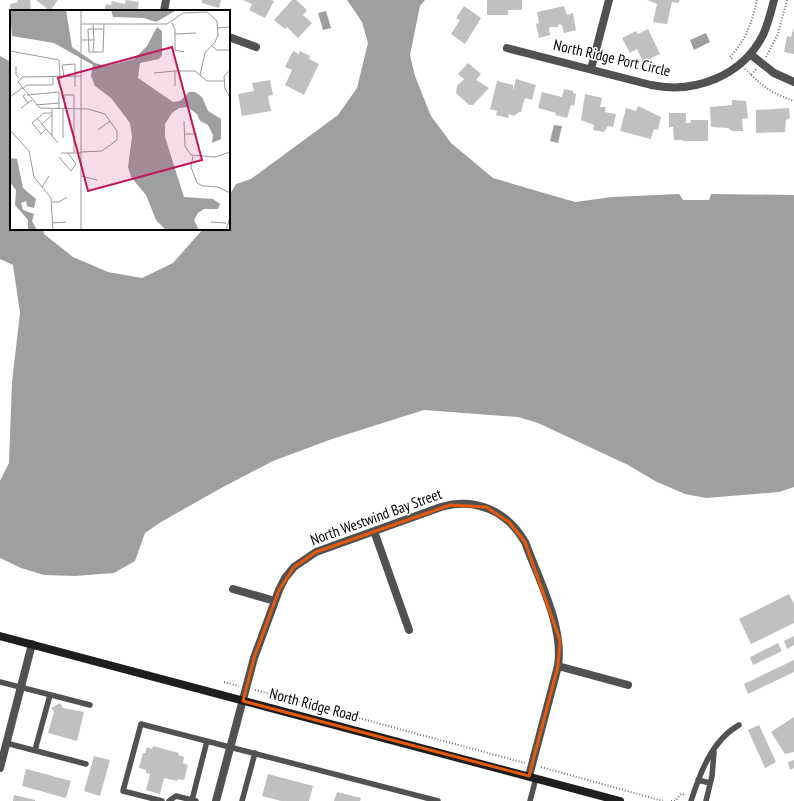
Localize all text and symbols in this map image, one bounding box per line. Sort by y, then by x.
inset map [10,10,230,230]
street label: North Ridge Port Circle [552,35,673,80]
street label: North Westwind Bay Street [308,484,444,549]
street label: North Ridge Road [268,684,361,726]

